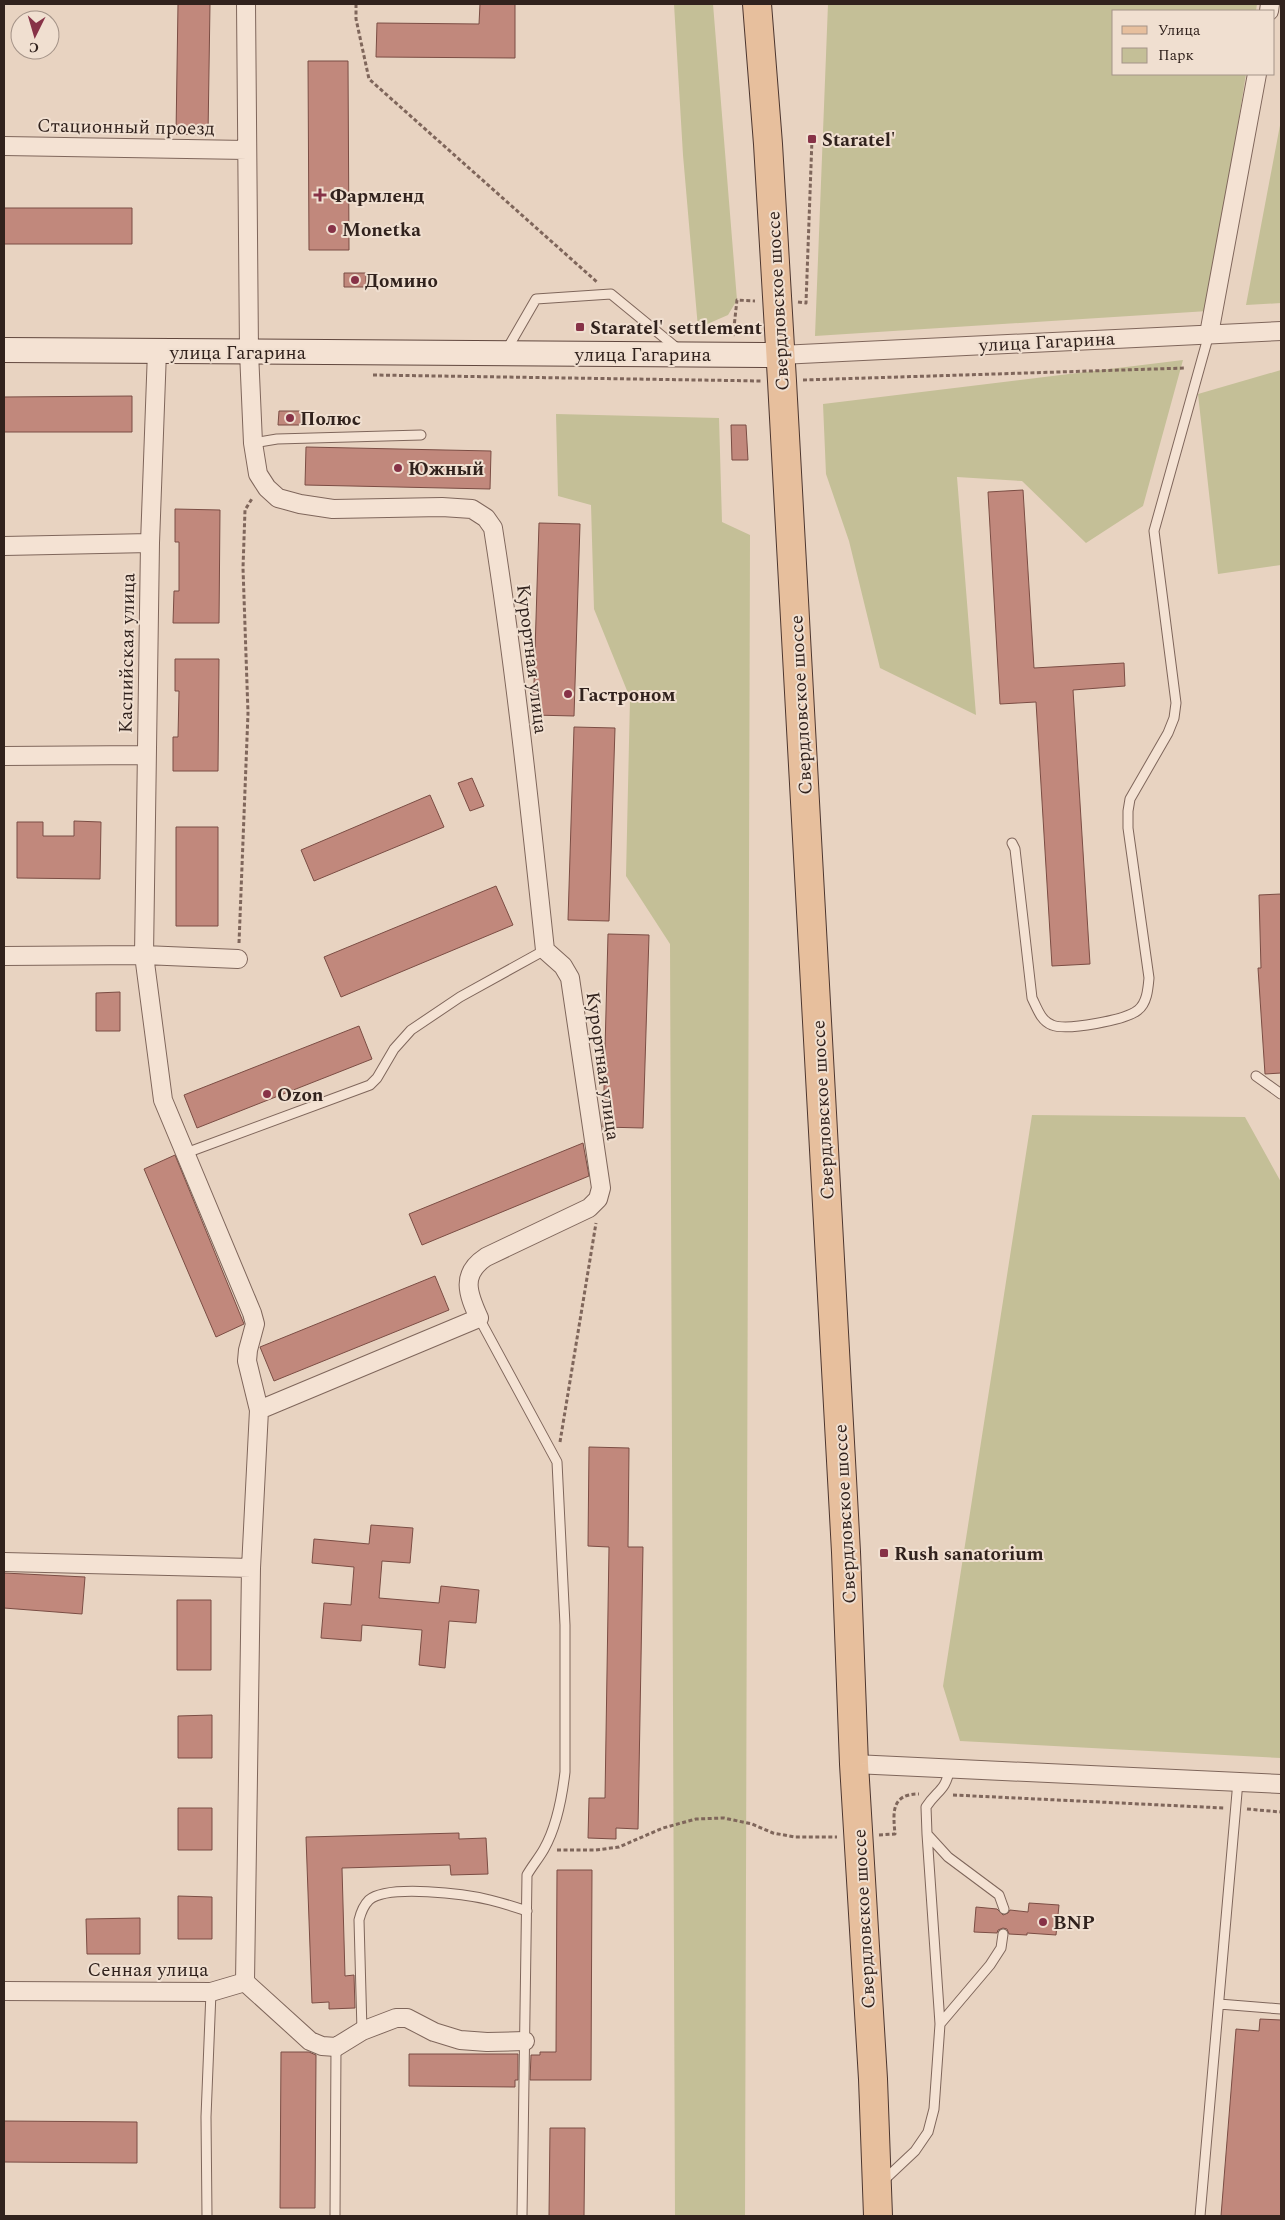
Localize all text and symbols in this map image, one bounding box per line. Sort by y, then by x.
north arrow [10,10,60,60]
legend [1112,10,1275,75]
text: Улица [1158,19,1201,42]
text: С [28,37,40,58]
text: Парк [1158,44,1194,67]
street label: Стационный проезд [37,111,215,144]
place label: Staratel' [822,126,896,155]
marker: Staratel' [806,133,818,145]
place label: Фармленд [330,182,424,211]
marker: Фармленд [314,189,326,201]
street label: Свердловское шоссе [759,210,798,392]
place label: Monetka [342,216,421,245]
marker: Monetka [326,223,338,235]
place label: Домино [365,267,438,296]
marker: Домино [349,274,361,286]
place label: Staratel' settlement [590,314,762,343]
marker: Staratel' settlement [574,321,586,333]
street label: улица Гагарина [977,324,1117,361]
street label: улица Гагарина [169,339,307,368]
street label: улица Гагарина [574,341,712,370]
place label: Полюс [300,405,361,434]
marker: Полюс [284,412,296,424]
place label: Южный [408,455,484,484]
marker: Южный [392,462,404,474]
street label: Каспийская улица [112,572,143,733]
street label: Курортная улица [508,583,555,736]
street label: Свердловское шоссе [782,614,821,796]
place label: Гастроном [578,681,676,710]
marker: Гастроном [562,688,574,700]
street label: Курортная улица [578,990,627,1143]
street label: Свердловское шоссе [804,1019,843,1201]
place label: Ozon [277,1081,324,1110]
marker: Ozon [261,1088,273,1100]
street label: Свердловское шоссе [826,1423,865,1605]
place label: Rush sanatorium [894,1540,1044,1569]
marker: Rush sanatorium [878,1547,890,1559]
street label: Свердловское шоссе [845,1828,884,2010]
place label: BNP [1053,1909,1095,1938]
marker: BNP [1037,1916,1049,1928]
street label: Сенная улица [88,1956,209,1985]

